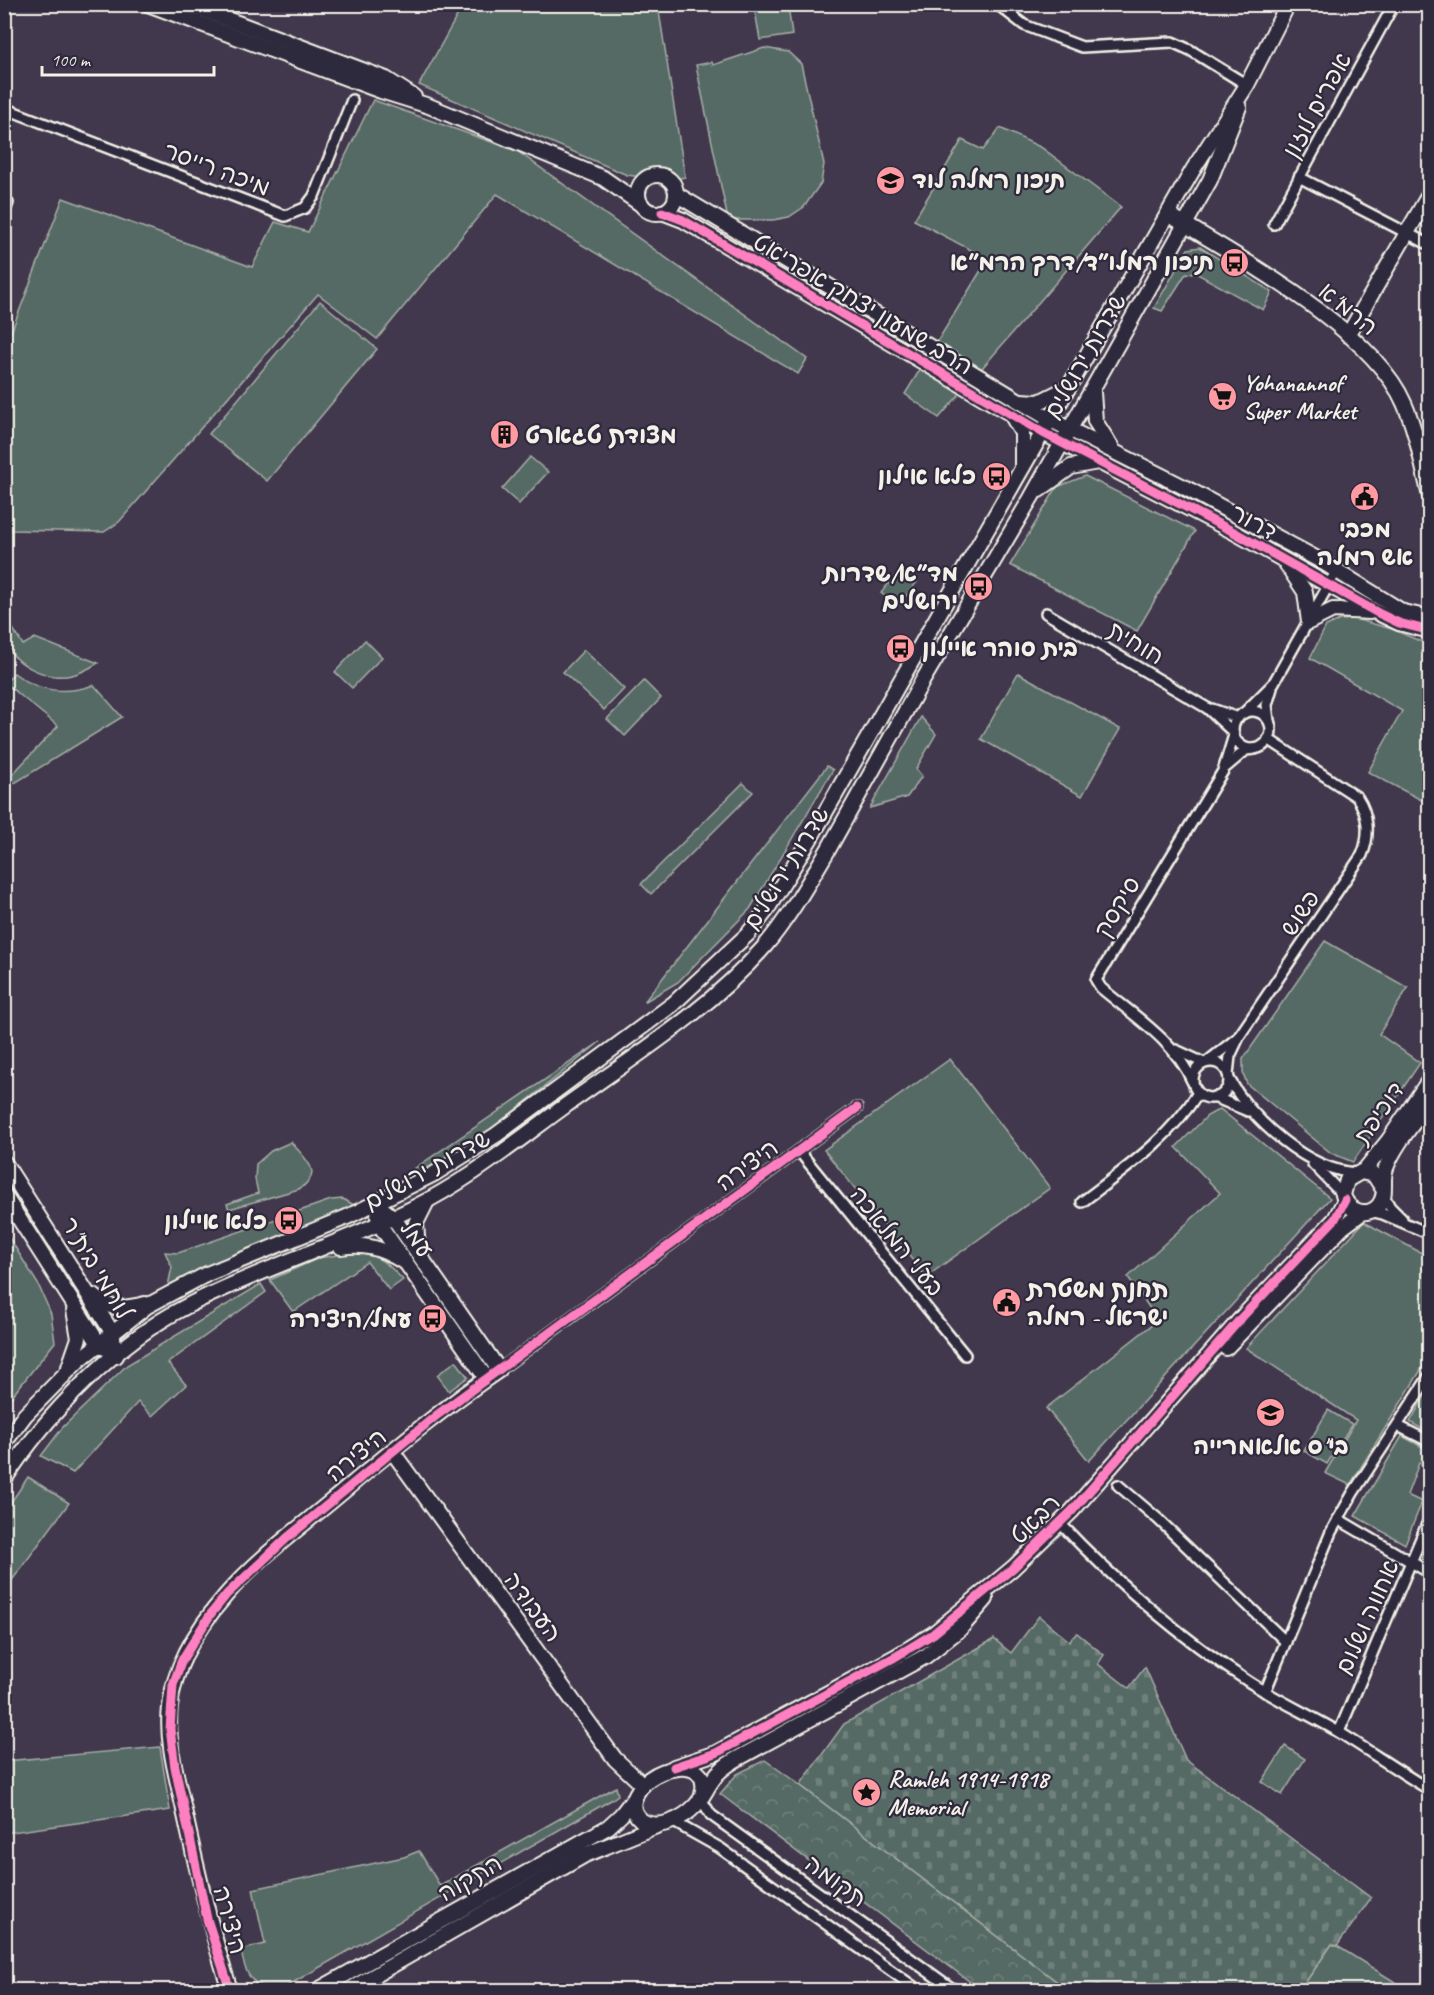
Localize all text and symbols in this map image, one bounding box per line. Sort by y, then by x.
scale bar [42,39,214,77]
street label: אפרים לוזון [1276,47,1358,163]
text: 100 m [51,49,92,71]
street label: מיכה רייסר [160,135,274,203]
school or university icon: תיכון רמלה לוד [875,164,907,196]
place label: תיכון רמלה לוד [912,165,1065,195]
street label: הרב שמעון יצחק אפריאט [748,226,978,382]
bus stop icon: תיכון רמלו״ד/דרך הרמ״א [1219,246,1251,278]
place label: תיכון רמלו״ד/דרך הרמ״א [950,247,1214,277]
street label: הרמ"א [1312,276,1384,342]
street label: שדרות ירושלים [1037,288,1133,424]
place label: Yohanannof Super Market [1243,368,1359,426]
supermarket icon: Yohanannof Super Market [1206,381,1238,413]
building icon: מצודת טגארט [488,419,520,451]
place label: מצודת טגארט [525,420,677,450]
bus stop icon: כלא אילון [981,460,1013,492]
place label: כלא אילון [878,461,976,491]
public building icon: מכבי אש רמלה [1349,480,1381,512]
street label: דרור [1226,497,1282,547]
place label: מכבי אש רמלה [1317,514,1413,572]
place label: מד״א/שדרות ירושלים [821,558,958,616]
bus stop icon: מד״א/שדרות ירושלים [963,571,995,603]
street label: חוחית [1102,615,1170,671]
bus stop icon: בית סוהר איילון [885,632,917,664]
place label: בית סוהר איילון [922,633,1078,663]
street label: שדרות ירושלים [736,801,836,935]
street label: סיקסק [1087,871,1147,943]
street label: פשוש [1274,884,1326,942]
street label: דוכיפת [1346,1076,1411,1152]
street label: שדרות ירושלים [359,1123,496,1217]
street label: היצירה [710,1132,784,1198]
street label: בעלי המלאכה [843,1180,951,1302]
bus stop icon: כלא איילון [272,1205,304,1237]
place label: כלא איילון [164,1206,267,1236]
street label: לוחמי בית"ר [55,1211,140,1326]
street label: עמל [394,1214,440,1264]
place label: תחנת משטרת ישראל - רמלה [1025,1274,1169,1332]
public building icon: תחנת משטרת ישראל - רמלה [990,1287,1022,1319]
bus stop icon: עמל/היצירה [417,1303,449,1335]
place label: עמל/היצירה [290,1304,412,1334]
school or university icon: בי"ס אלאמרייה [1255,1397,1287,1429]
street label: היצירה [320,1421,392,1489]
place label: בי"ס אלאמרייה [1193,1431,1349,1461]
street label: רבאט [1003,1487,1067,1551]
street label: אחווה ושלום [1328,1555,1406,1679]
street label: העבודה [497,1566,569,1648]
place label: Ramleh 1914-1918 Memorial [888,1764,1051,1822]
place icon: Ramleh 1914-1918 Memorial [851,1777,883,1809]
street label: התקוה [433,1848,507,1908]
street label: תקומה [799,1848,873,1914]
street label: היצירה [207,1882,253,1958]

